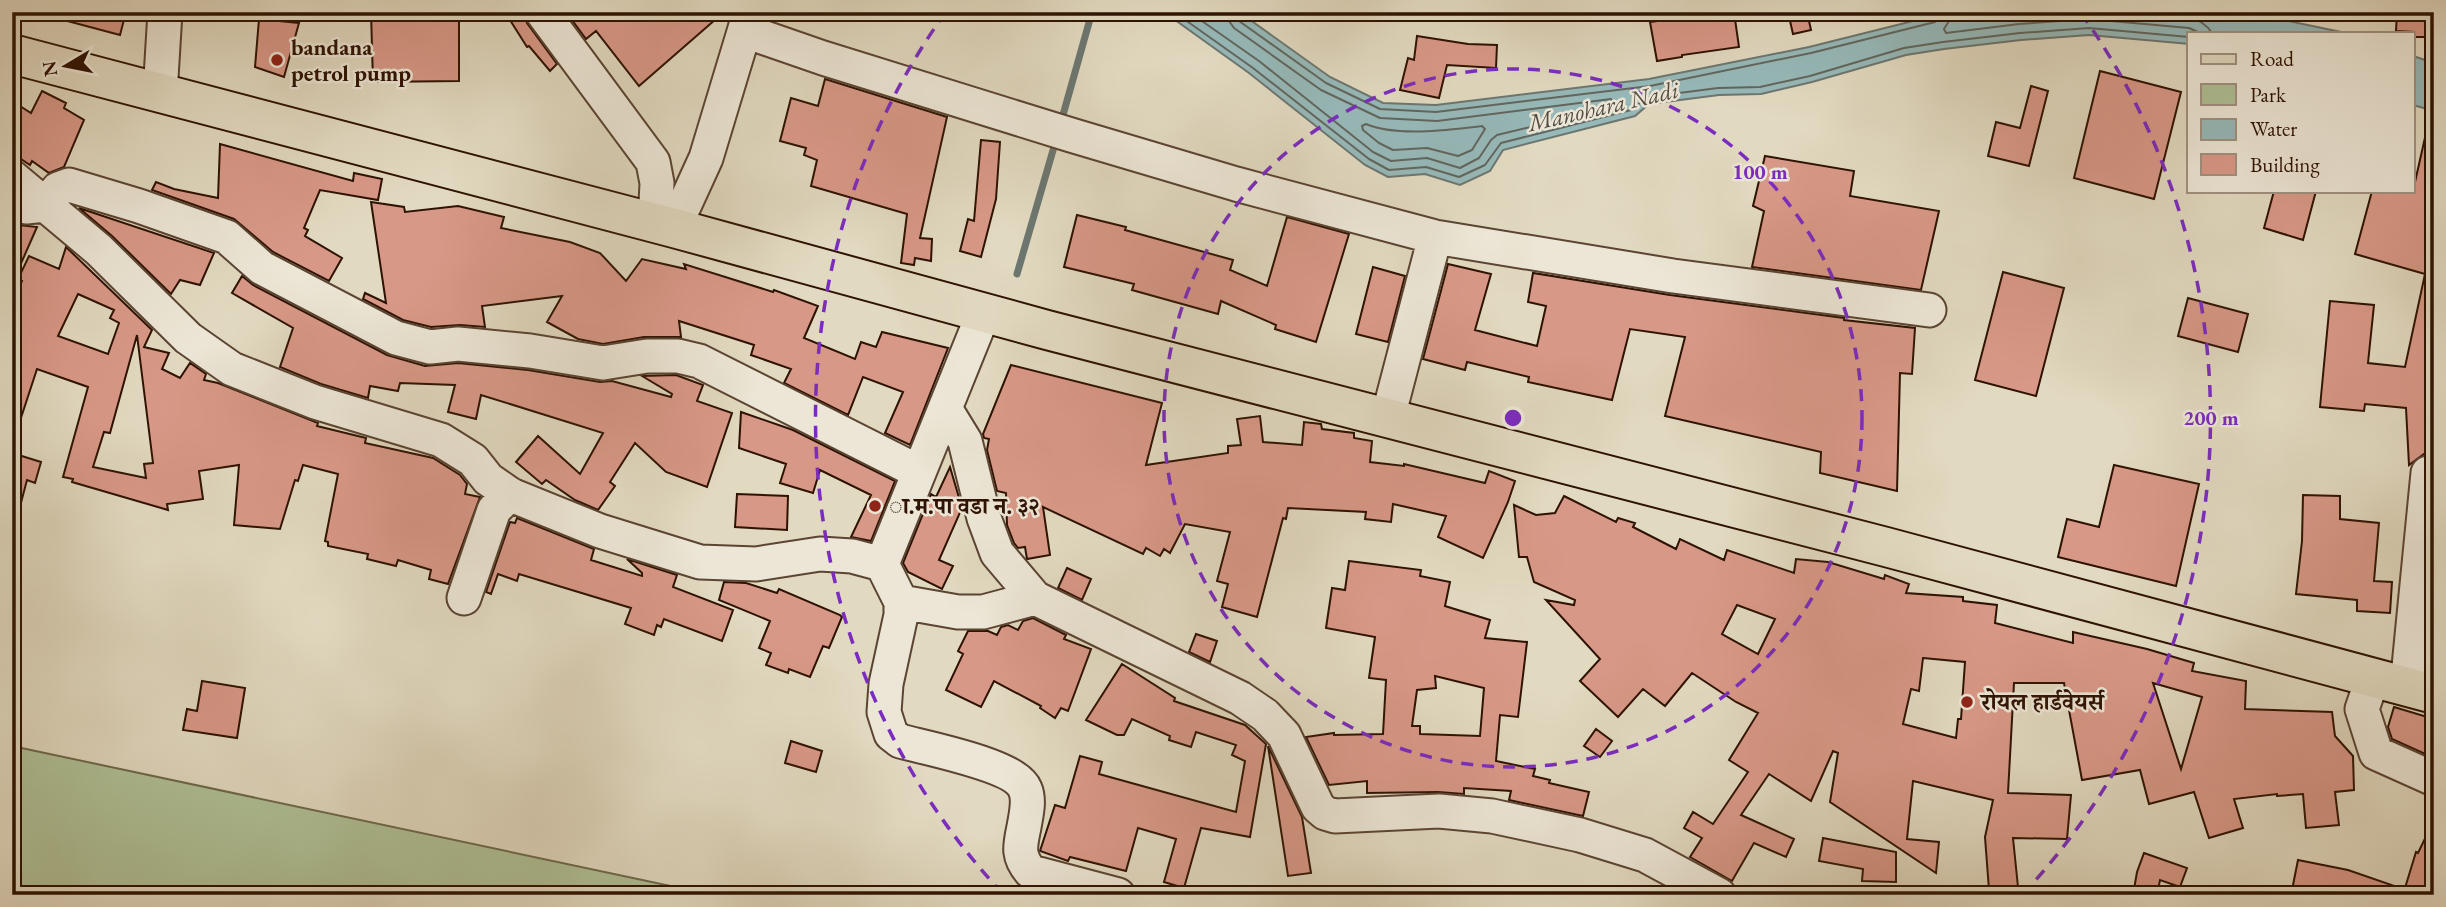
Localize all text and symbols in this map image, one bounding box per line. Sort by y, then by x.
north arrow [32,32,102,102]
place label: bandana petrol pump [291,32,411,88]
legend [2187,32,2414,192]
text: Road [2250,45,2294,72]
marker: bandana petrol pump [269,52,285,68]
text: N [36,59,63,79]
water label: Manohara Nadi [1523,73,1682,139]
text: Park [2250,81,2287,108]
text: Water [2250,115,2297,142]
text: Building [2250,151,2320,178]
text: 100 m [1732,158,1788,185]
text: 200 m [2183,404,2239,431]
centre of rings [1501,406,1525,430]
place label: ा.म.पा वडा न. ३२ [889,491,1040,521]
marker: ा.म.पा वडा न. ३२ [867,498,883,514]
place label: रोयल हार्डवेयर्स [1979,687,2106,717]
marker: रोयल हार्डवेयर्स [1959,694,1975,710]

